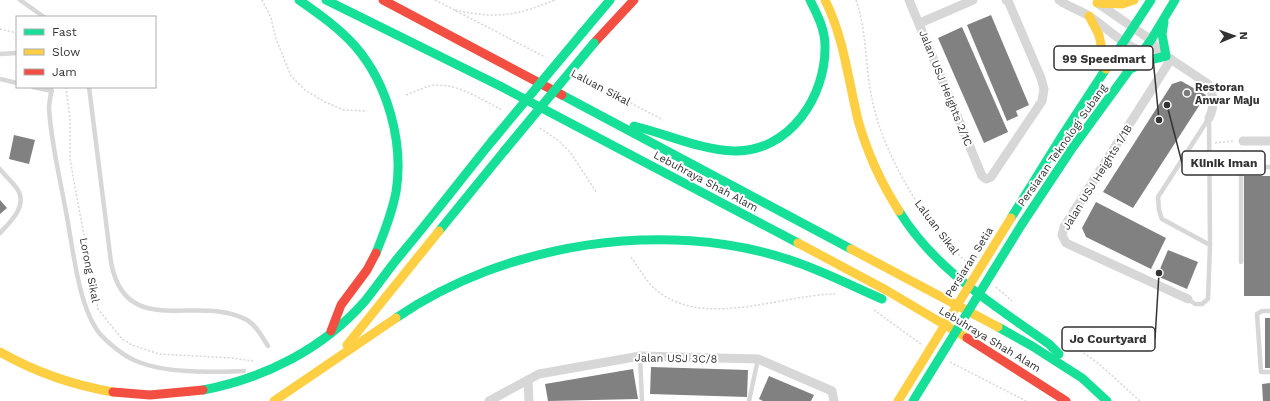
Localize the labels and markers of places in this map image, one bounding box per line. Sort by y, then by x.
callout: 99 Speedmart [1054,46,1153,70]
place label: Restoran Anwar Maju [1195,81,1260,107]
marker: Restoran Anwar Maju [1182,88,1192,98]
callout: Klinik Iman [1182,151,1265,175]
callout: Jo Courtyard [1062,327,1155,351]

